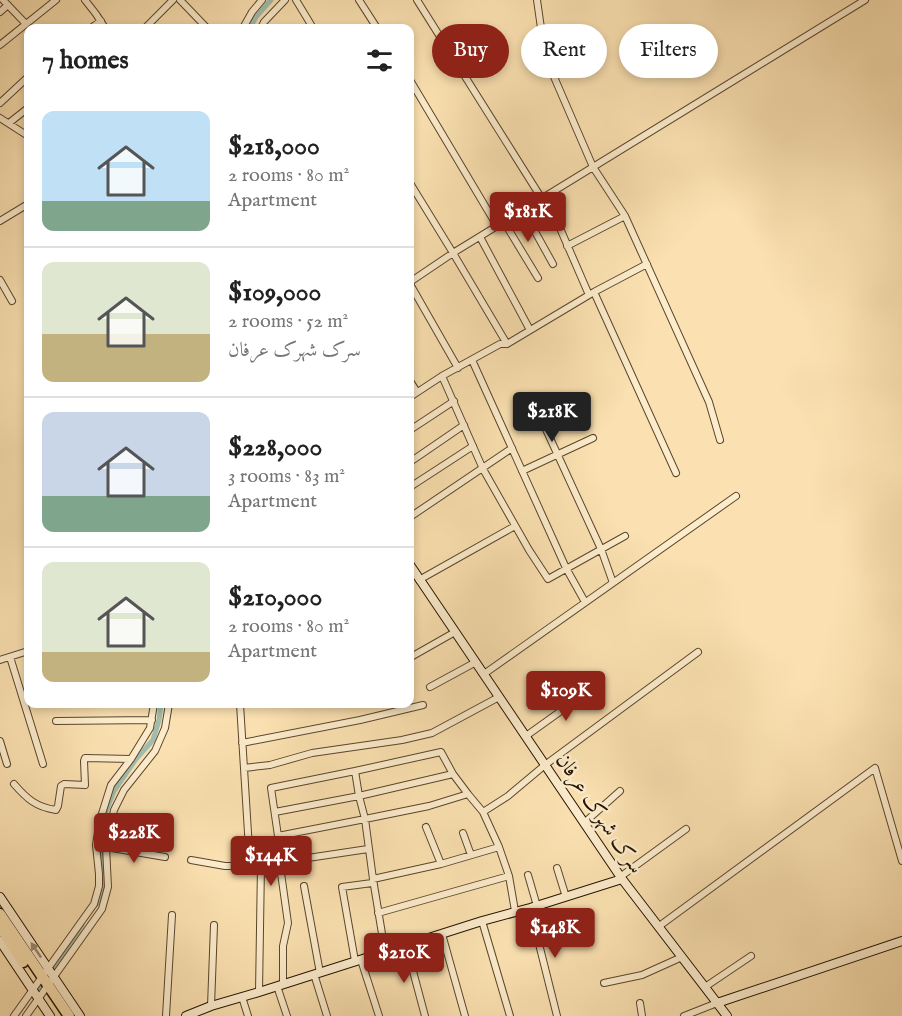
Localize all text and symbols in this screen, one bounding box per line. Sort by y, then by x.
chip: Buy [432,24,509,78]
chip: Rent [521,24,607,78]
chip: Filters [619,24,718,78]
text: 7 homes [42,44,129,77]
icon: filters [363,44,396,77]
text: $218,000 [228,130,320,163]
icon: home [90,135,162,207]
text: 2 rooms · 80 m² [228,163,349,188]
text: Apartment [228,188,317,213]
pin: $181K [486,192,570,243]
text: $181K [504,199,552,224]
text: $109,000 [228,276,321,309]
icon: home [90,286,162,358]
text: 2 rooms · 52 m² [228,309,348,334]
text: سرک شهرک عرفان [228,338,361,363]
pin: $218K [510,392,594,443]
text: $218K [527,399,577,424]
text: $228,000 [228,431,322,464]
icon: home [90,436,162,508]
text: 3 rooms · 83 m² [228,464,345,489]
text: Apartment [228,489,317,514]
text: $210,000 [228,581,322,614]
icon: home [90,586,162,658]
text: 2 rooms · 80 m² [228,614,349,639]
text: Apartment [228,639,317,664]
pin: $109K [524,671,608,722]
text: $109K [540,678,592,703]
street label: سرک شهرک عرفان [549,748,649,879]
pin: $228K [92,813,176,864]
text: $228K [108,820,160,845]
pin: $144K [229,836,313,887]
text: $144K [245,843,297,868]
pin: $148K [513,908,597,959]
text: $148K [530,915,580,940]
pin: $210K [362,933,446,984]
text: $210K [378,940,430,965]
one-way arrow [30,942,41,958]

